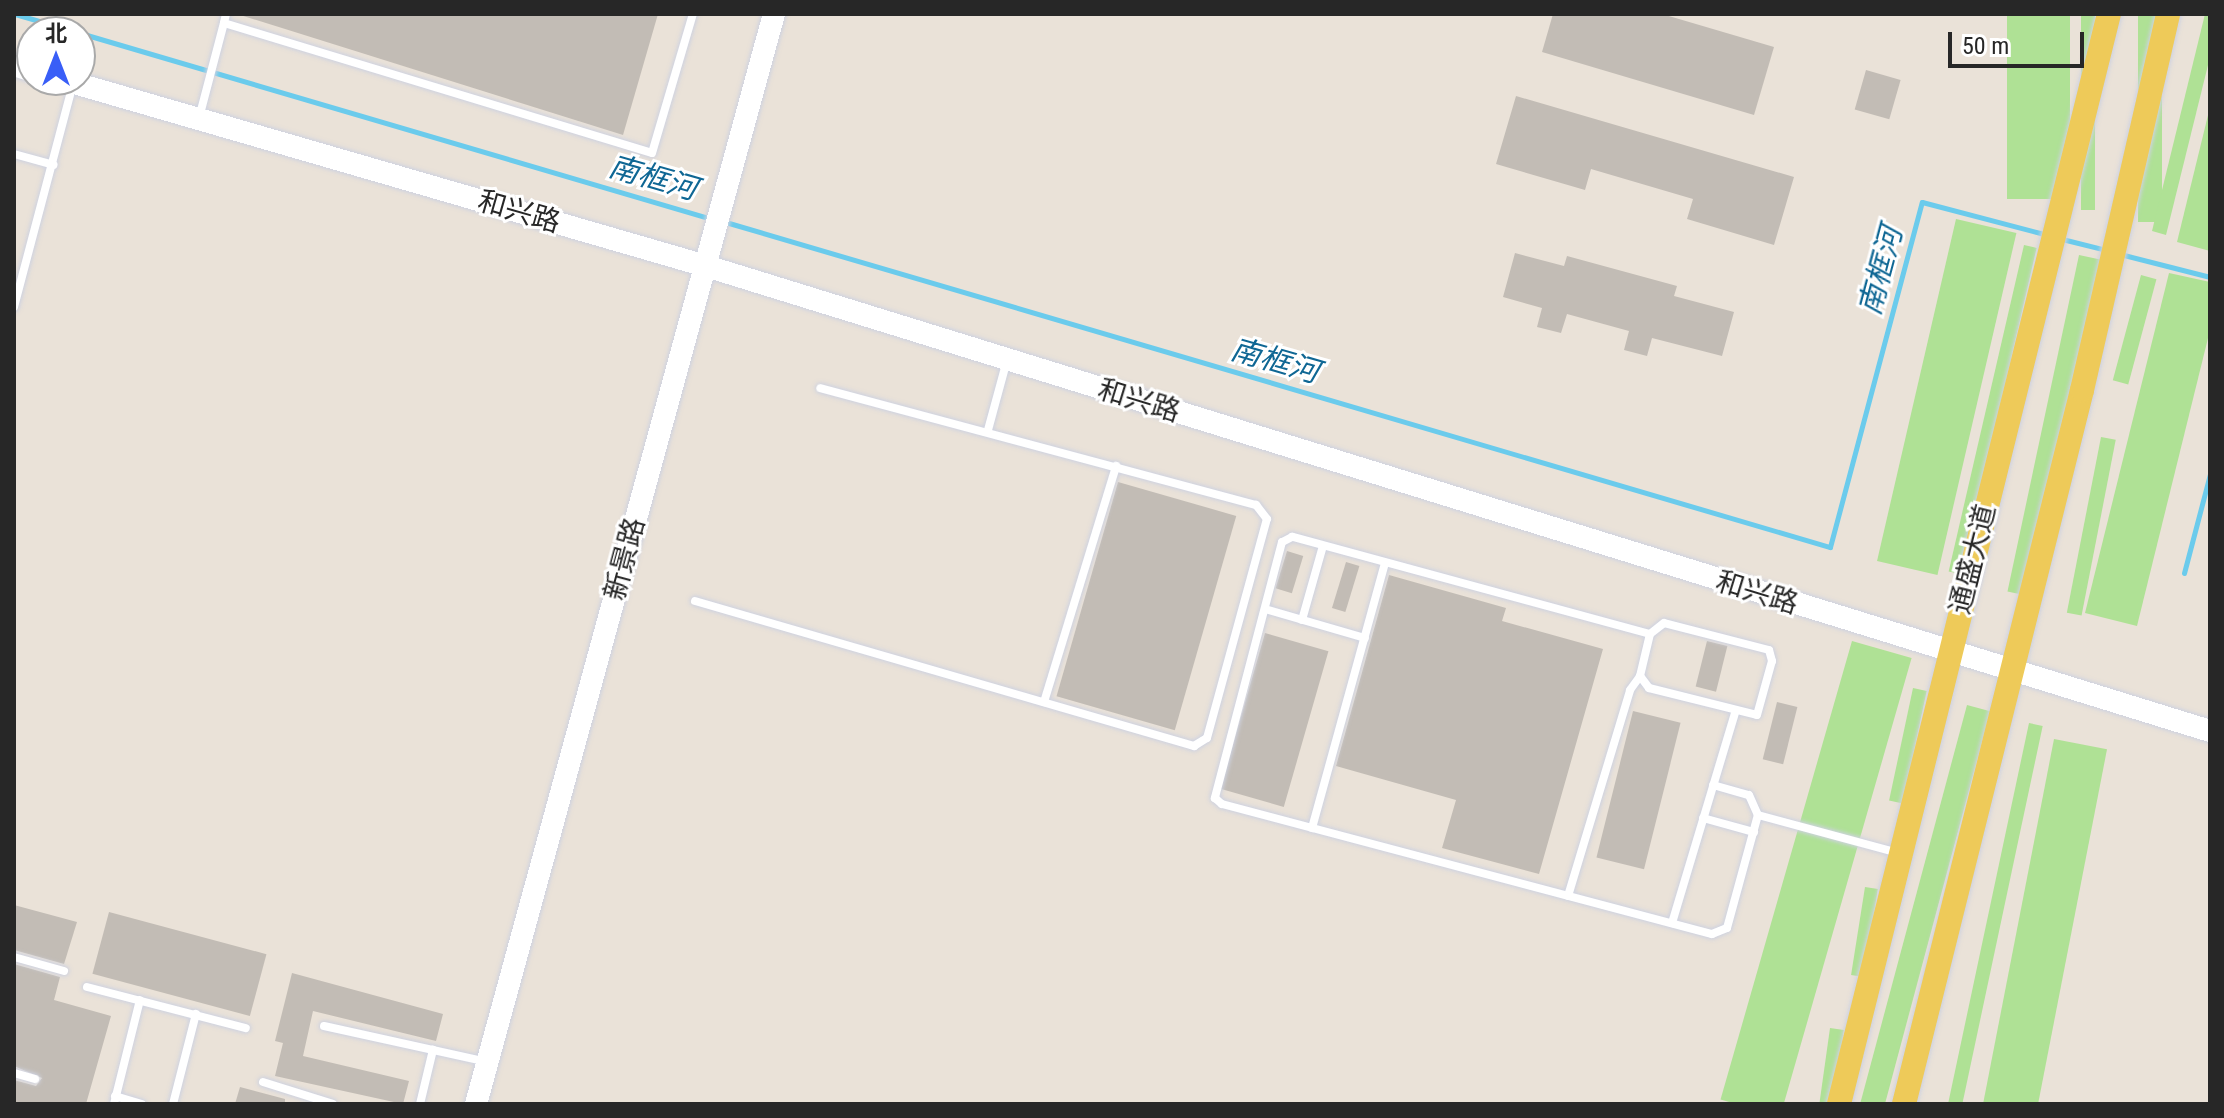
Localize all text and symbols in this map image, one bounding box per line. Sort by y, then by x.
north arrow [16,16,96,96]
scale bar [1952,16,2088,66]
text: 北 [45,21,67,46]
text: 50 m [1962,32,2009,60]
water label: 南框河 [605,148,701,208]
street label: 和兴路 [474,184,564,240]
water label: 南框河 [1852,223,1910,319]
water label: 南框河 [1227,331,1323,391]
street label: 和兴路 [1094,373,1184,429]
street label: 通盛大道 [1943,501,2003,617]
street label: 新景路 [598,514,652,604]
street label: 和兴路 [1712,565,1802,621]

